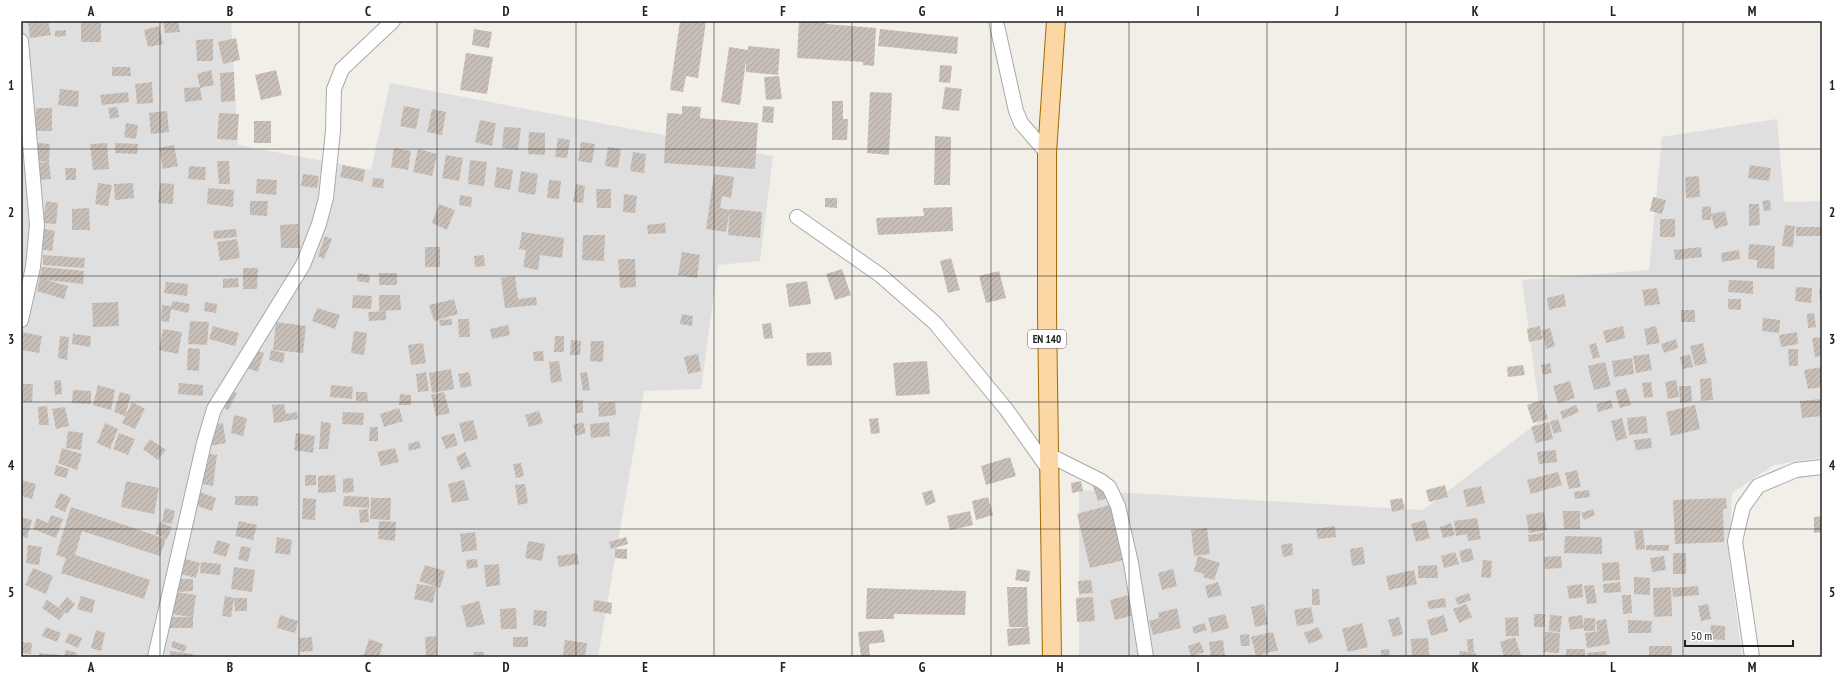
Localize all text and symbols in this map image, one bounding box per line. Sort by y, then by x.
text: A [87,3,95,20]
text: B [227,3,233,20]
text: C [365,3,371,20]
text: D [503,3,510,20]
text: E [642,3,648,20]
text: F [780,3,786,20]
text: G [919,3,926,20]
text: H [1057,3,1064,20]
text: I [1196,3,1200,20]
text: J [1334,3,1339,20]
text: K [1472,3,1479,20]
text: L [1610,3,1616,20]
text: M [1748,3,1757,20]
text: 1 [8,77,14,94]
text: 1 [1829,77,1835,94]
text: 2 [8,204,14,221]
text: 2 [1829,204,1835,221]
road number: EN 140 [1028,330,1066,348]
text: 3 [8,331,14,348]
text: 3 [1829,331,1835,348]
text: 4 [8,457,15,474]
text: 4 [1829,457,1836,474]
text: 5 [8,584,14,601]
text: 5 [1829,584,1835,601]
scale bar [1685,622,1793,648]
text: 50 m [1691,628,1712,643]
text: A [87,659,95,676]
text: B [227,659,233,676]
text: C [365,659,371,676]
text: D [503,659,510,676]
text: E [642,659,648,676]
text: F [780,659,786,676]
text: G [919,659,926,676]
text: H [1057,659,1064,676]
text: I [1196,659,1200,676]
text: J [1334,659,1339,676]
text: K [1472,659,1479,676]
text: L [1610,659,1616,676]
text: M [1748,659,1757,676]

